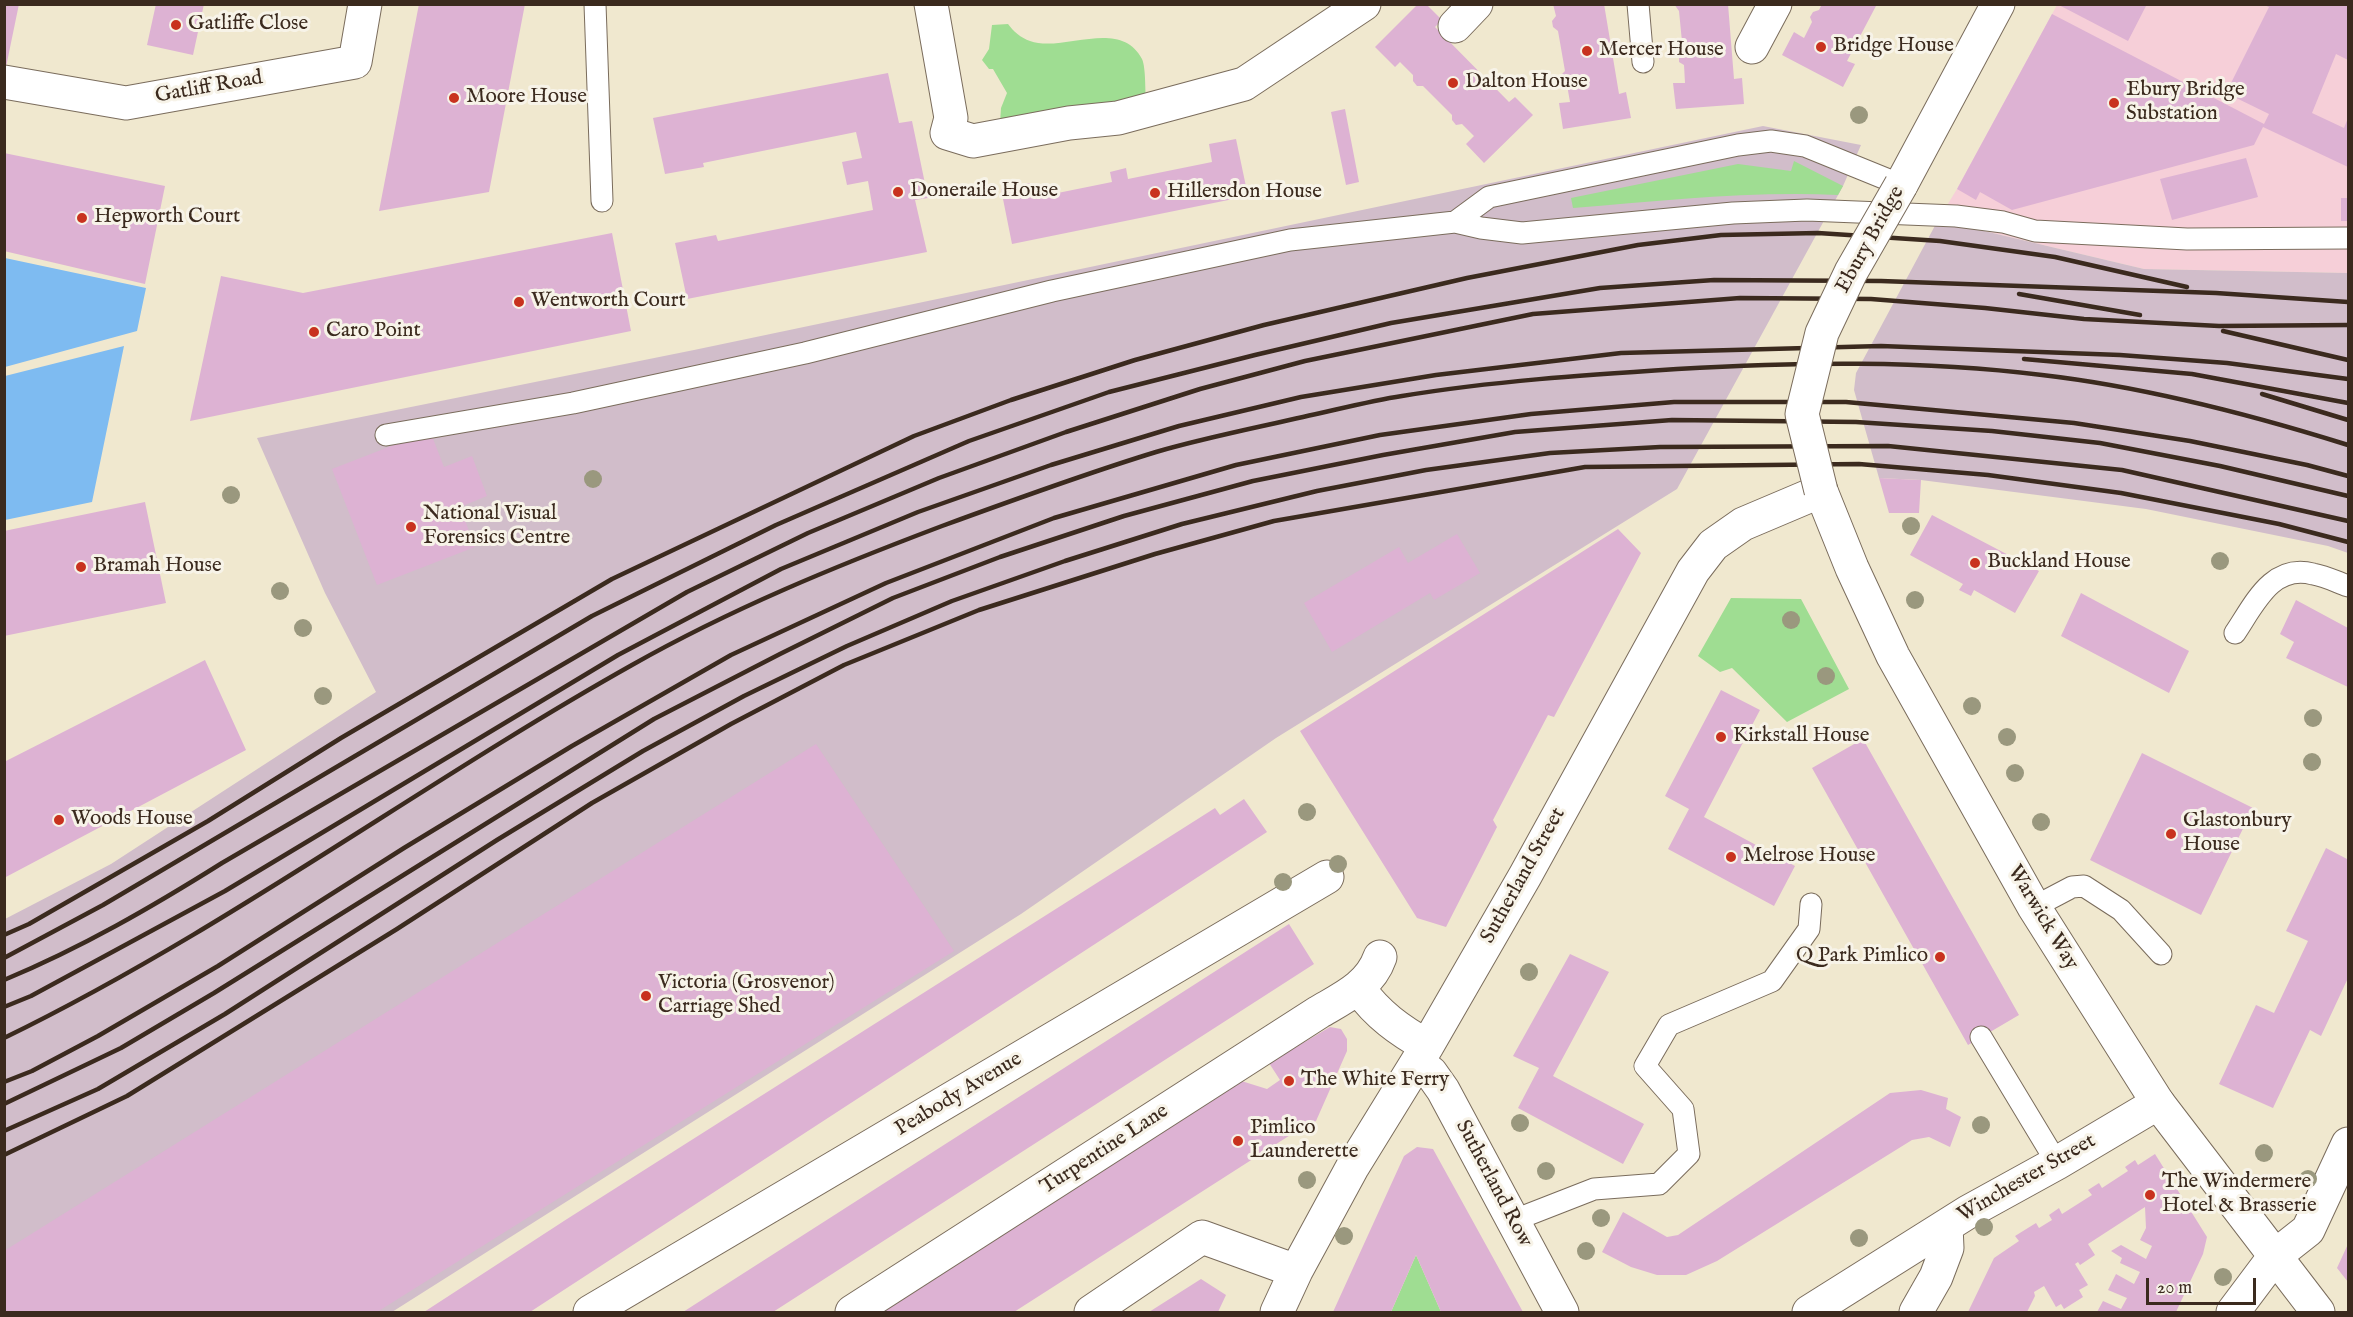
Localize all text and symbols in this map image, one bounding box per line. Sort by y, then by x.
place label: Gatliffe Close [188,12,308,38]
marker: Gatliffe Close [169,18,183,32]
place label: Bridge House [1833,34,1954,60]
place label: Mercer House [1599,38,1724,64]
marker: Bridge House [1814,40,1828,54]
marker: Mercer House [1580,44,1594,58]
street label: Gatliff Road [153,66,265,110]
place label: Dalton House [1465,70,1588,96]
marker: Dalton House [1446,76,1460,90]
place label: Ebury Bridge Substation [2126,78,2245,128]
place label: Moore House [466,85,587,111]
marker: Moore House [447,91,461,105]
marker: Ebury Bridge Substation [2107,96,2121,110]
place label: Doneraile House [910,179,1058,205]
place label: Hillersdon House [1167,180,1322,206]
street label: Ebury Bridge [1831,182,1911,298]
marker: Doneraile House [891,185,905,199]
marker: Hillersdon House [1148,186,1162,200]
place label: Hepworth Court [94,205,240,231]
marker: Hepworth Court [75,211,89,225]
place label: Wentworth Court [531,289,686,315]
marker: Wentworth Court [512,295,526,309]
place label: Caro Point [326,319,421,345]
marker: Caro Point [307,325,321,339]
place label: National Visual Forensics Centre [423,502,570,552]
marker: National Visual Forensics Centre [404,520,418,534]
place label: Buckland House [1987,550,2131,576]
place label: Bramah House [93,554,222,580]
marker: Buckland House [1968,556,1982,570]
marker: Bramah House [74,560,88,574]
place label: Kirkstall House [1733,724,1869,750]
marker: Kirkstall House [1714,730,1728,744]
street label: Sutherland Street [1476,804,1572,948]
place label: Woods House [71,807,193,833]
place label: Glastonbury House [2183,809,2291,859]
marker: Woods House [52,813,66,827]
marker: Glastonbury House [2164,827,2178,841]
place label: Melrose House [1743,844,1875,870]
marker: Melrose House [1724,850,1738,864]
street label: Warwick Way [2001,861,2083,975]
place label: Q Park Pimlico [1796,944,1928,970]
marker: Q Park Pimlico [1933,950,1947,964]
place label: Victoria (Grosvenor) Carriage Shed [658,971,835,1021]
marker: Victoria (Grosvenor) Carriage Shed [639,989,653,1003]
street label: Peabody Avenue [891,1047,1027,1143]
place label: The White Ferry [1301,1068,1449,1094]
marker: The White Ferry [1282,1074,1296,1088]
street label: Turpentine Lane [1036,1099,1174,1201]
place label: Pimlico Launderette [1250,1116,1358,1166]
street label: Sutherland Row [1449,1116,1537,1252]
street label: Winchester Street [1953,1129,2101,1229]
marker: Pimlico Launderette [1231,1134,1245,1148]
place label: The Windermere Hotel & Brasserie [2162,1170,2317,1220]
marker: The Windermere Hotel & Brasserie [2143,1188,2157,1202]
scale bar [2149,1266,2258,1304]
text: 20 m [2157,1277,2192,1300]

